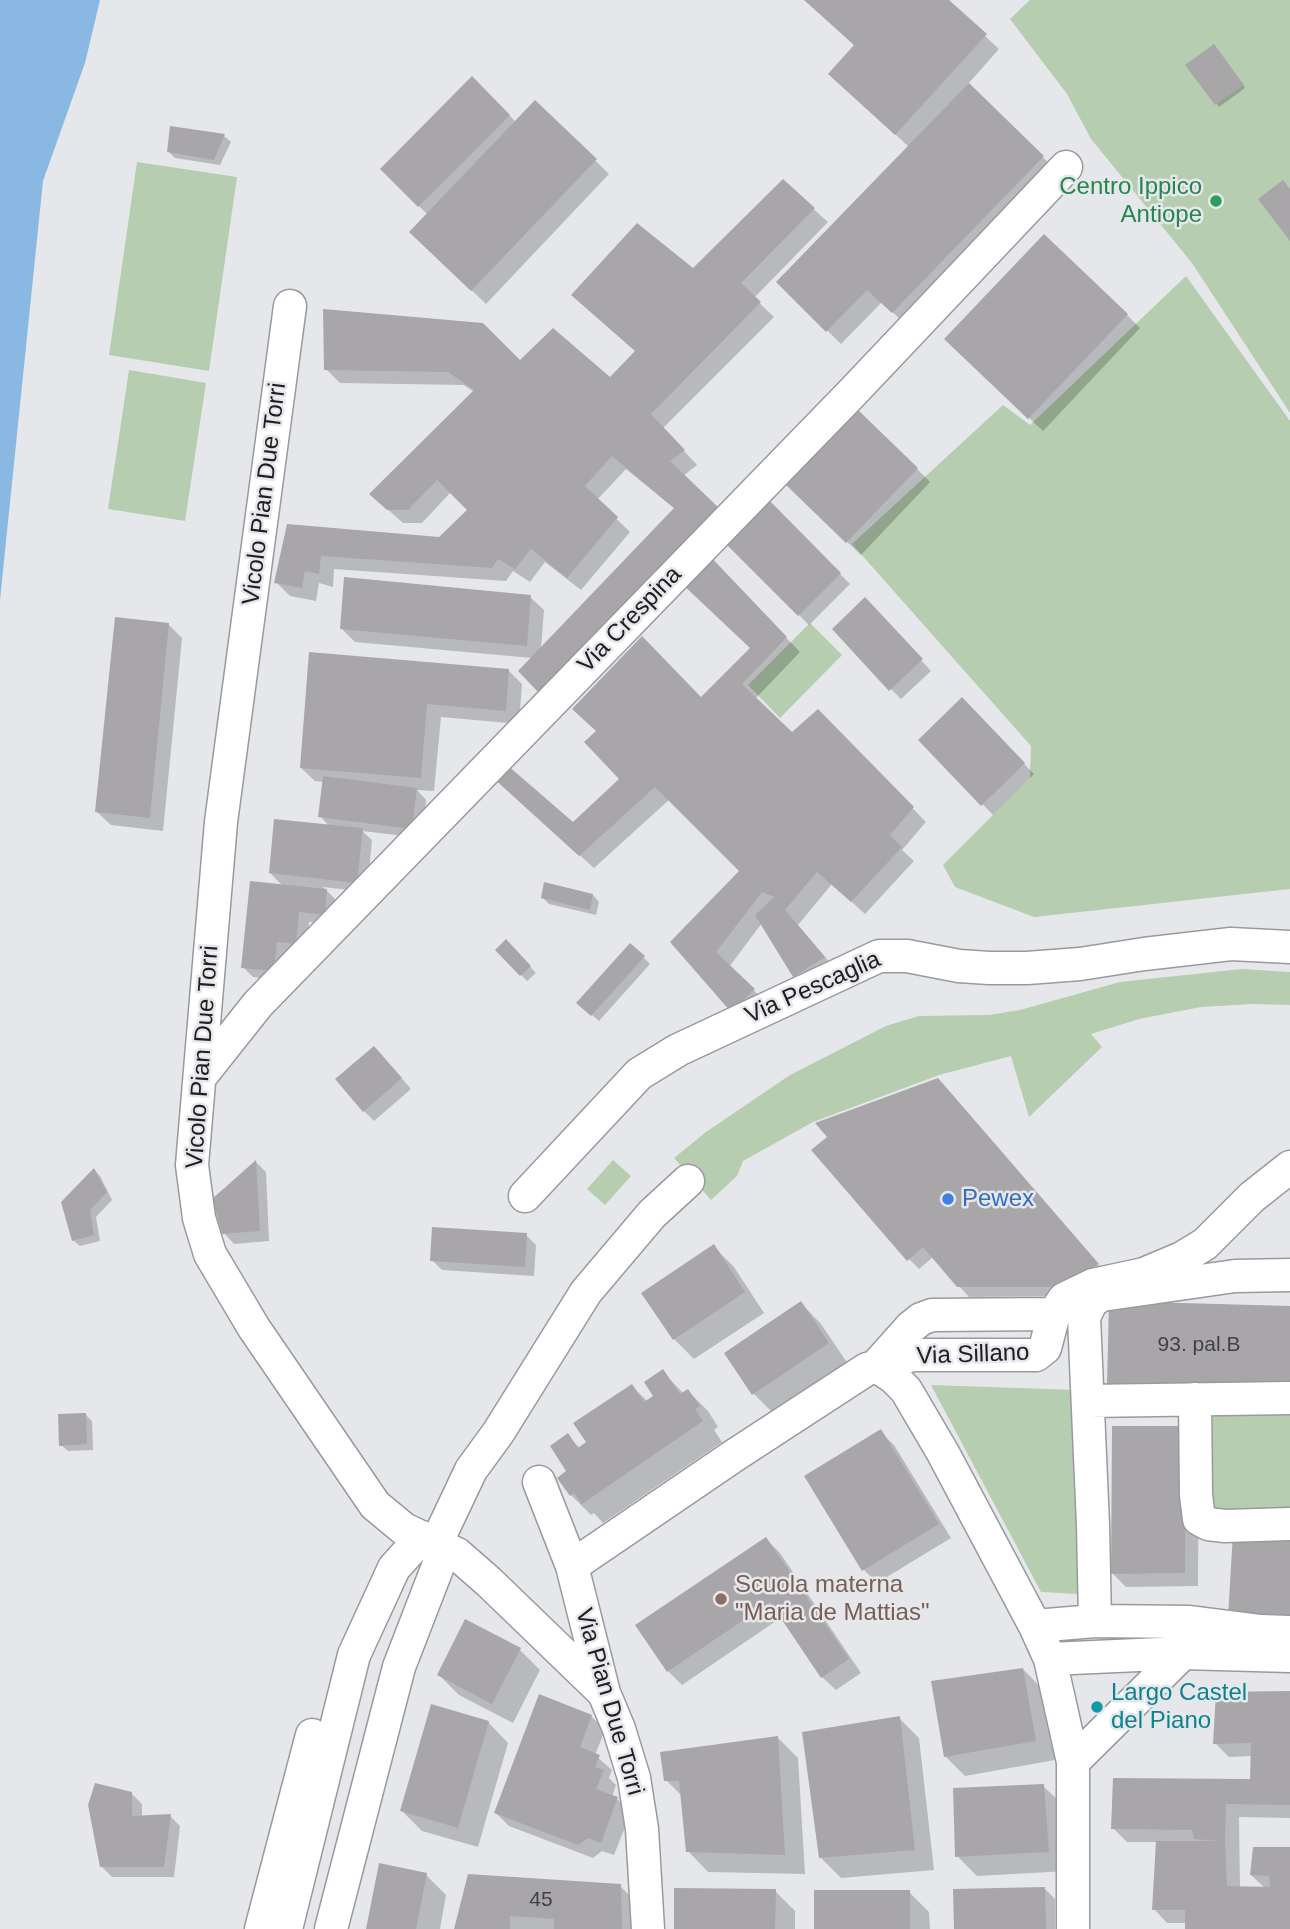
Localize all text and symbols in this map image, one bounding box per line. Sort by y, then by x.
place label: Centro Ippico Antiope [1059,173,1202,229]
marker: Centro Ippico Antiope [1208,193,1224,209]
street label: Vicolo Pian Due Torri [237,381,293,607]
street label: Via Crespina [572,561,688,679]
street label: Vicolo Pian Due Torri [181,944,225,1170]
street label: Via Pescaglia [741,945,885,1031]
place label: Pewex [962,1185,1034,1213]
marker: Pewex [940,1191,956,1207]
house number: 93. pal.B [1158,1332,1240,1358]
street label: Via Sillano [916,1339,1030,1371]
place label: Scuola materna "Maria de Mattias" [735,1571,929,1627]
marker: Scuola materna "Maria de Mattias" [713,1591,729,1607]
street label: Via Pian Due Torri [569,1605,649,1799]
place label: Largo Castel del Piano [1111,1679,1247,1735]
marker: Largo Castel del Piano [1089,1699,1105,1715]
house number: 45 [529,1887,553,1913]

